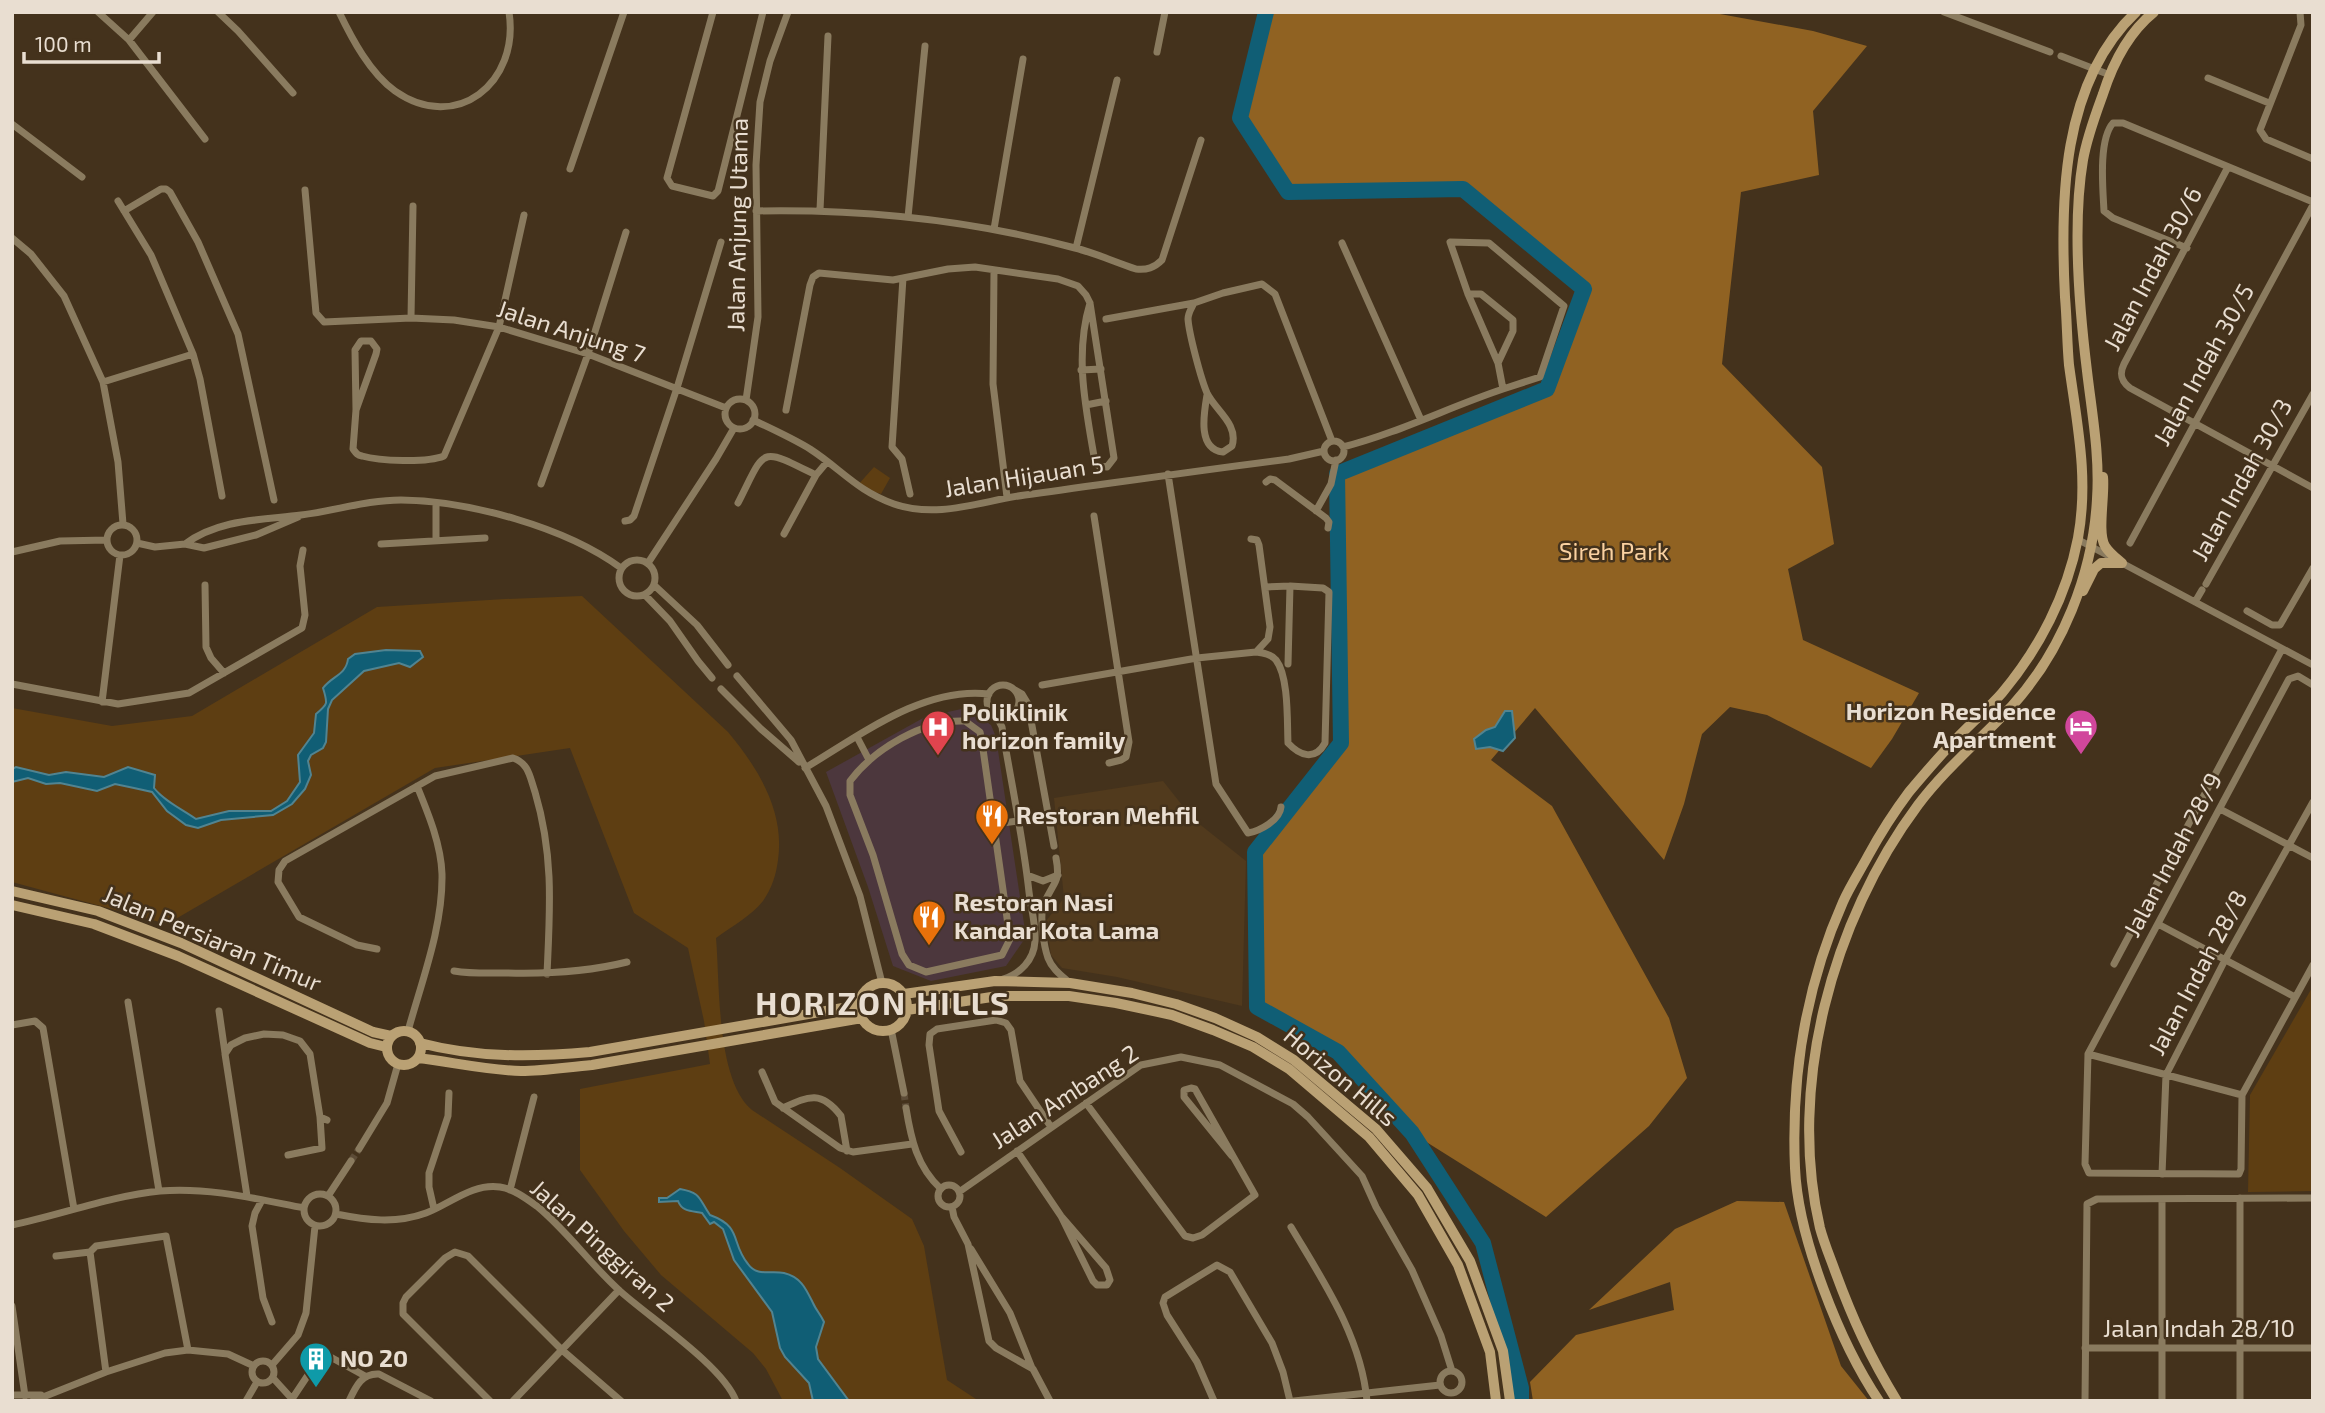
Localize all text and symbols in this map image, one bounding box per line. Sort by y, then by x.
scale bar [24,21,159,65]
text: 100 m [35,31,92,56]
street label: Jalan Anjung Utama [720,118,753,332]
street label: Jalan Indah 30/6 [2096,181,2207,355]
street label: Jalan Indah 30/5 [2146,278,2259,450]
street label: Jalan Anjung 7 [494,293,649,368]
street label: Jalan Indah 30/3 [2184,393,2297,565]
street label: Jalan Hijauan 5 [942,449,1106,502]
park label: Sireh Park [1559,536,1669,565]
place label: Horizon Residence Apartment [1846,696,2056,753]
place label: Poliklinik horizon family [962,697,1126,754]
hotel icon: Horizon Residence Apartment [2062,707,2100,756]
hospital icon: Poliklinik horizon family [919,708,957,757]
street label: Jalan Indah 28/9 [2116,767,2227,941]
restaurant icon: Restoran Mehfil [973,797,1011,846]
place label: Restoran Mehfil [1016,800,1199,829]
street label: Jalan Persiaran Timur [99,878,327,997]
street label: Jalan Indah 28/8 [2141,885,2252,1060]
place label: Restoran Nasi Kandar Kota Lama [954,887,1159,944]
restaurant icon: Restoran Nasi Kandar Kota Lama [910,898,948,947]
district label: HORIZON HILLS [755,983,1011,1021]
street label: Horizon Hills [1278,1020,1403,1132]
street label: Jalan Ambang 2 [985,1037,1143,1154]
street label: Jalan Pinggiran 2 [525,1173,681,1317]
street label: Jalan Indah 28/10 [2103,1313,2295,1342]
building icon: NO 20 [297,1340,335,1389]
place label: NO 20 [340,1343,408,1372]

